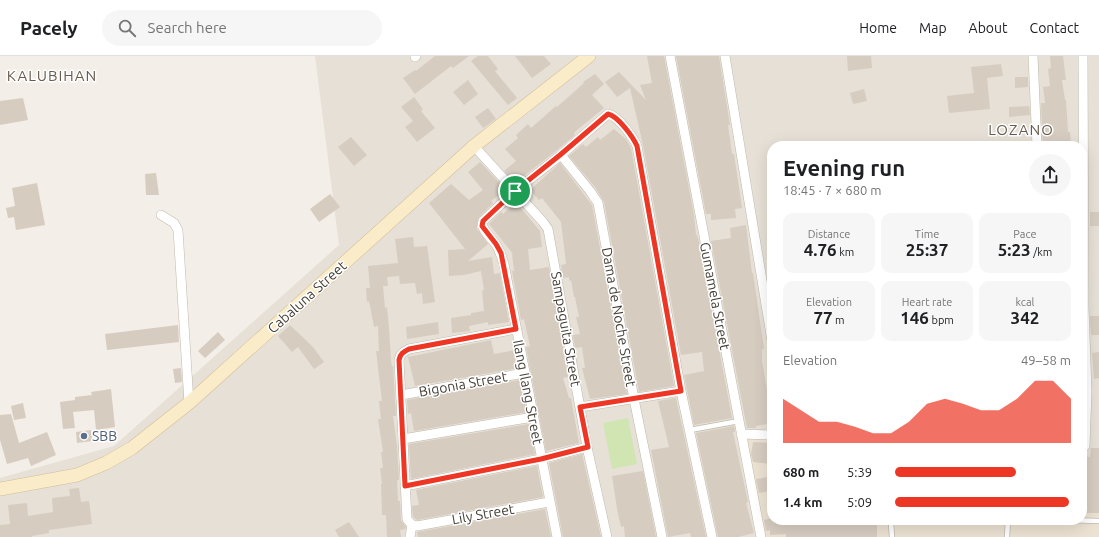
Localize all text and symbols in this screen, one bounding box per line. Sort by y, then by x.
search box [102,10,382,46]
text: Pacely [20,17,78,39]
icon: search [116,17,138,39]
text: Search here [148,19,227,36]
text: Home [859,20,897,36]
text: Map [919,20,947,36]
text: About [969,20,1008,36]
text: Contact [1030,20,1079,36]
district label: KALUBIHAN [7,67,97,84]
district label: LOZANO [988,121,1054,138]
button: share [1029,154,1071,196]
text: Evening run [783,155,905,180]
pin [498,174,532,208]
icon: arrive [504,180,526,202]
text: 18:45 · 7 × 680 m [783,183,882,197]
text: Distance [808,228,850,240]
text: Time [915,228,939,240]
text: Pace [1013,228,1037,240]
text: 4.76 [804,240,837,259]
text: 25:37 [906,240,948,259]
text: 5:23 [998,240,1031,259]
street label: Gumamela Street [697,241,733,352]
street label: Dama de Noche Street [599,246,639,389]
text: km [837,246,854,258]
text: /km [1031,246,1052,258]
street label: Cabaluna Street [264,257,350,337]
street label: Sampaguita Street [548,270,584,388]
text: Elevation [806,296,852,308]
text: Heart rate [902,296,952,308]
text: kcal [1016,296,1035,308]
text: 77 [813,308,833,327]
text: 146 [900,308,929,327]
text: 342 [1011,308,1039,327]
text: m [833,314,845,326]
text: bpm [929,314,954,326]
street label: Ilang Ilang Street [510,338,546,446]
text: Elevation [783,353,837,367]
text: 49–58 m [1021,353,1071,367]
street label: Bigonia Street [418,368,509,400]
place label: SBB [92,428,117,444]
marker: SBB [79,431,89,441]
text: 680 m [783,465,819,479]
text: 5:39 [847,465,872,479]
text: 1.4 km [783,495,822,509]
text: 5:09 [847,495,872,509]
street label: Lily Street [450,501,516,527]

